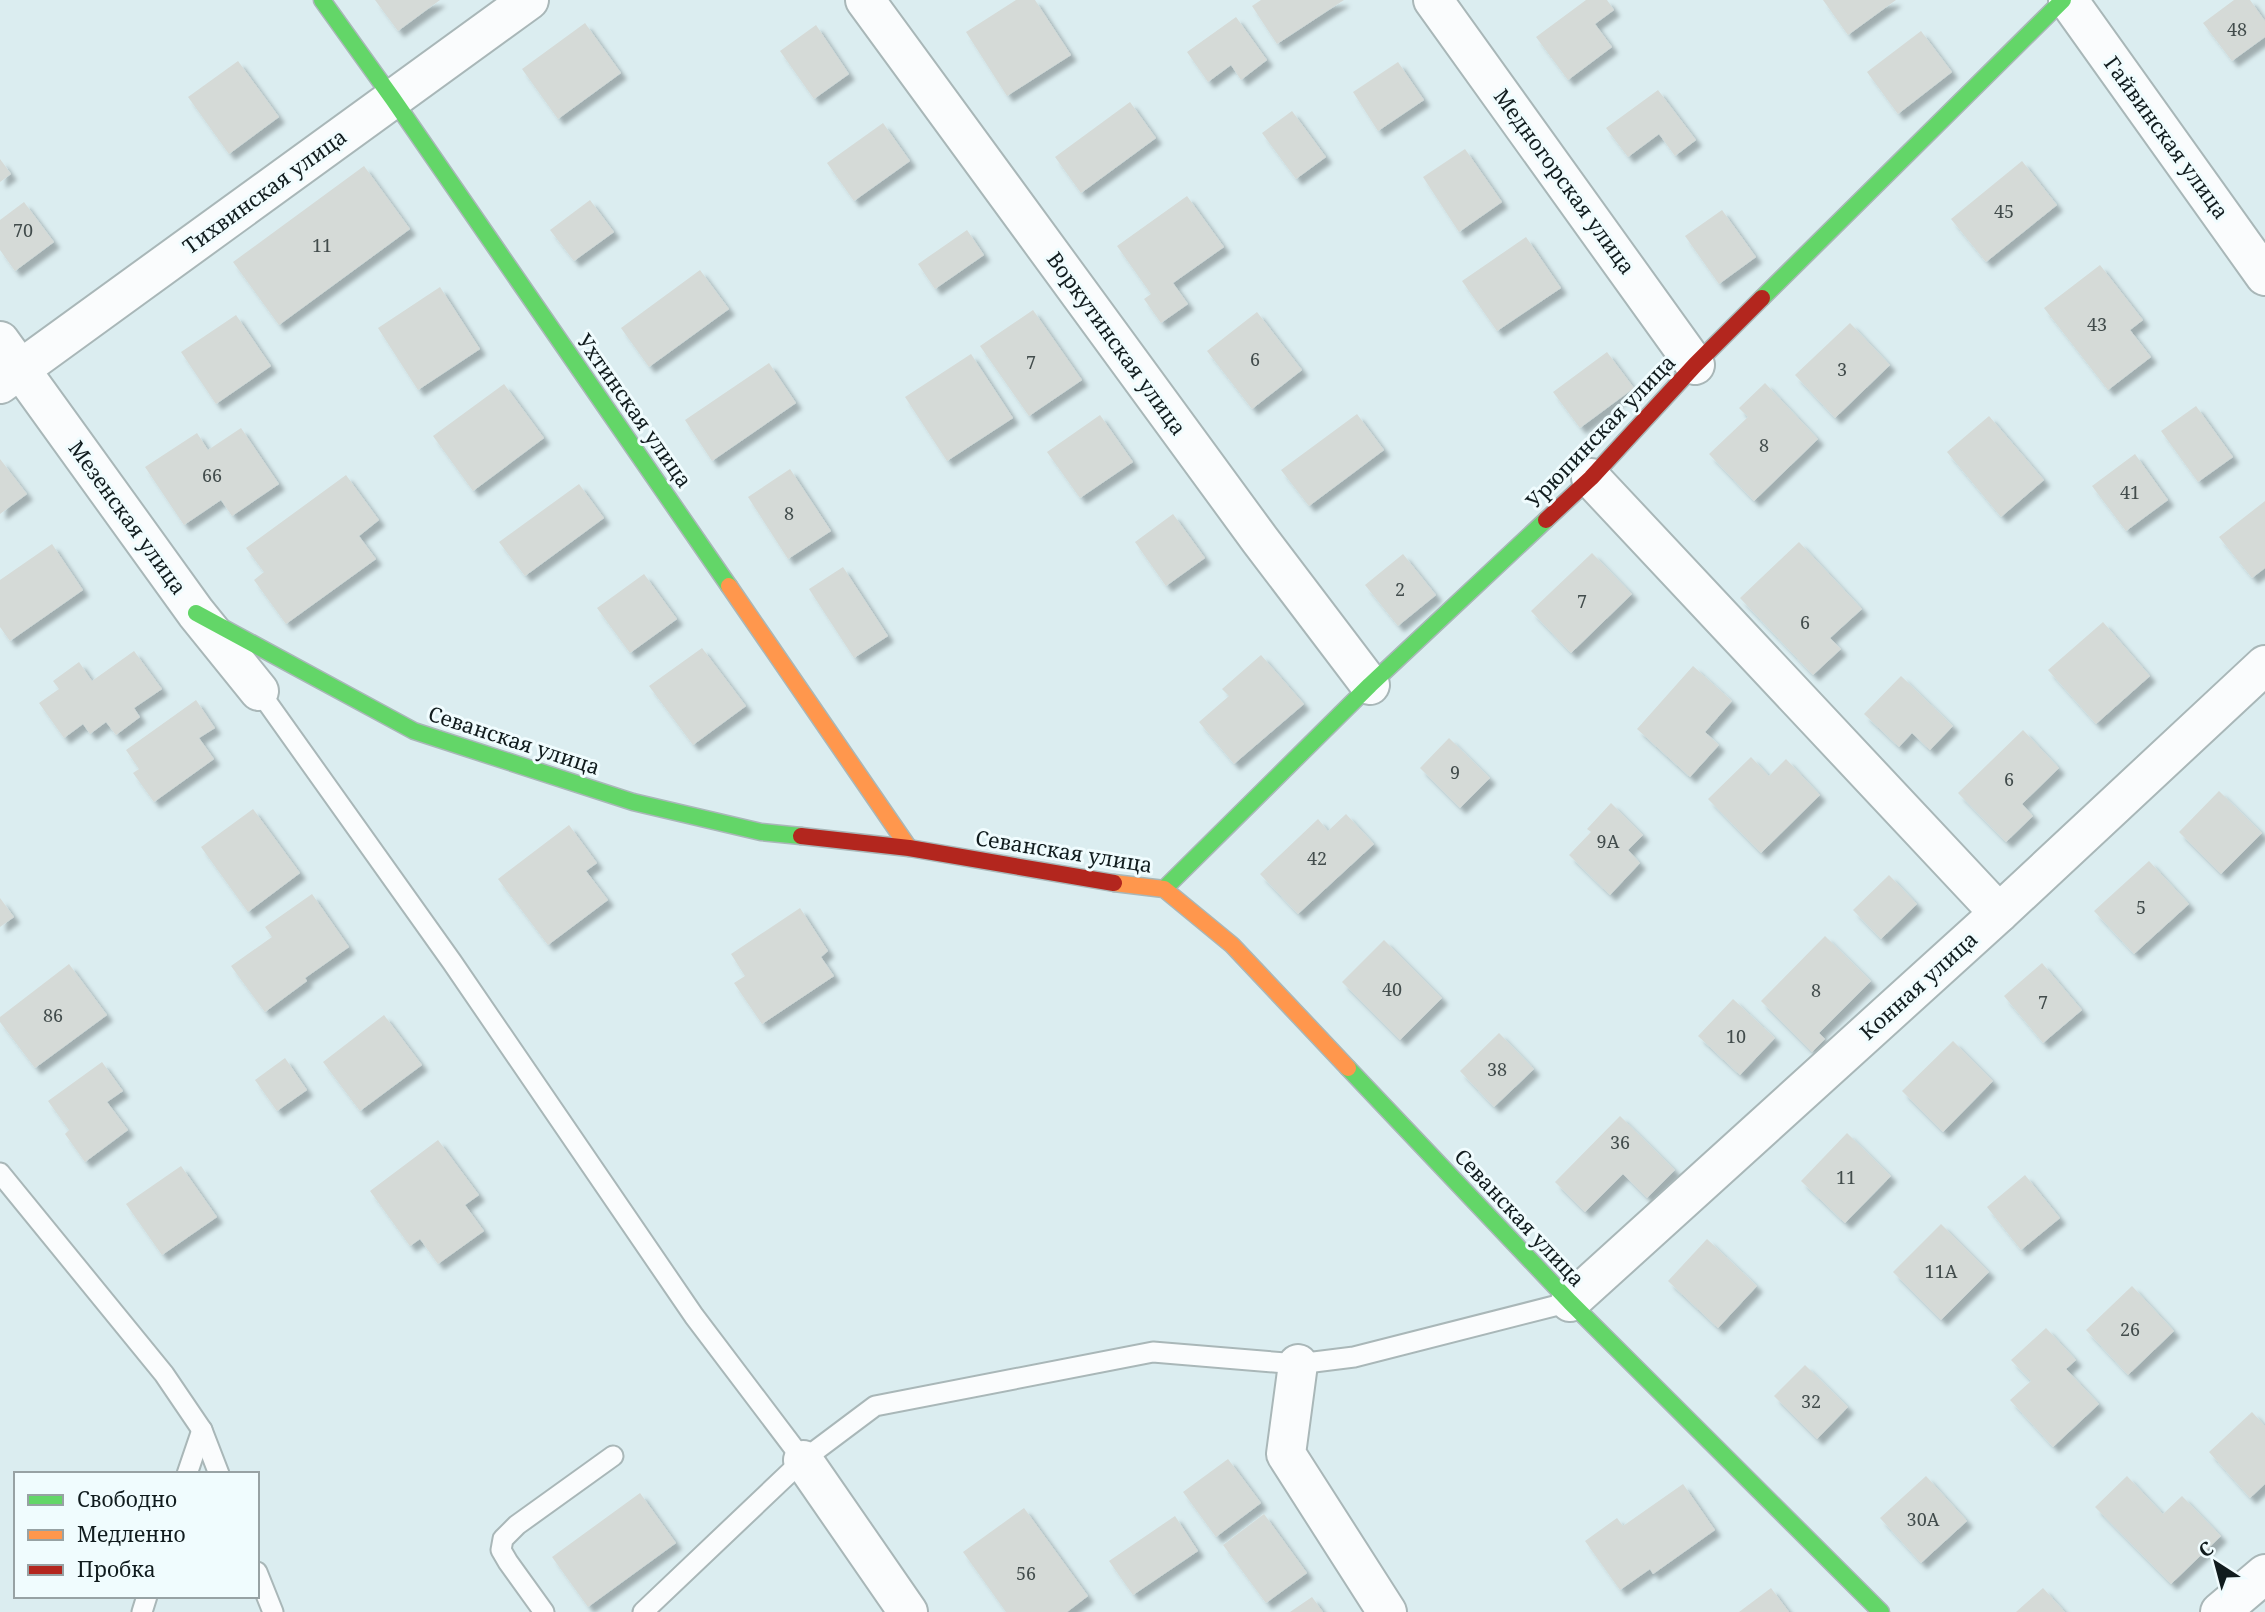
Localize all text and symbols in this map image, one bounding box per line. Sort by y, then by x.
house number: 48 [2227,17,2247,41]
street label: Гайвинская улица [2098,50,2235,224]
street label: Медногорская улица [1488,83,1642,280]
street label: Тихвинская улица [177,122,352,260]
house number: 45 [1994,199,2014,223]
house number: 70 [13,218,33,242]
house number: 11 [312,233,332,257]
street label: Воркутинская улица [1041,246,1193,441]
house number: 43 [2087,312,2107,336]
street label: Ухтинская улица [571,328,699,493]
house number: 6 [1250,347,1260,371]
street label: Урюпинская улица [1520,348,1681,514]
house number: 7 [1026,350,1036,374]
house number: 3 [1837,357,1847,381]
house number: 8 [1759,433,1769,457]
street label: Мезенская улица [63,435,193,600]
house number: 66 [202,463,222,487]
house number: 41 [2120,480,2140,504]
house number: 8 [784,501,794,525]
house number: 2 [1395,577,1405,601]
house number: 7 [1577,589,1587,613]
house number: 6 [1800,610,1810,634]
street label: Севанская улица [425,699,604,781]
house number: 9 [1450,760,1460,784]
house number: 6 [2004,767,2014,791]
street label: Севанская улица [974,823,1155,879]
house number: 9А [1597,829,1620,853]
house number: 42 [1307,846,1327,870]
house number: 5 [2136,895,2146,919]
street label: Конная улица [1853,925,1983,1046]
house number: 40 [1382,977,1402,1001]
house number: 8 [1811,978,1821,1002]
house number: 7 [2038,990,2048,1014]
house number: 86 [43,1003,63,1027]
house number: 10 [1726,1024,1746,1048]
house number: 38 [1487,1057,1507,1081]
house number: 36 [1610,1130,1630,1154]
street label: Севанская улица [1449,1142,1591,1292]
house number: 11 [1836,1165,1856,1189]
house number: 11А [1925,1259,1958,1283]
house number: 26 [2120,1317,2140,1341]
house number: 32 [1801,1389,1821,1413]
legend [14,1472,259,1598]
text: Свободно [77,1485,177,1513]
house number: 30А [1907,1507,1940,1531]
text: Медленно [77,1520,186,1548]
north arrow [2181,1528,2251,1598]
text: С [2193,1535,2219,1563]
text: Пробка [77,1555,156,1583]
house number: 56 [1016,1561,1036,1585]

